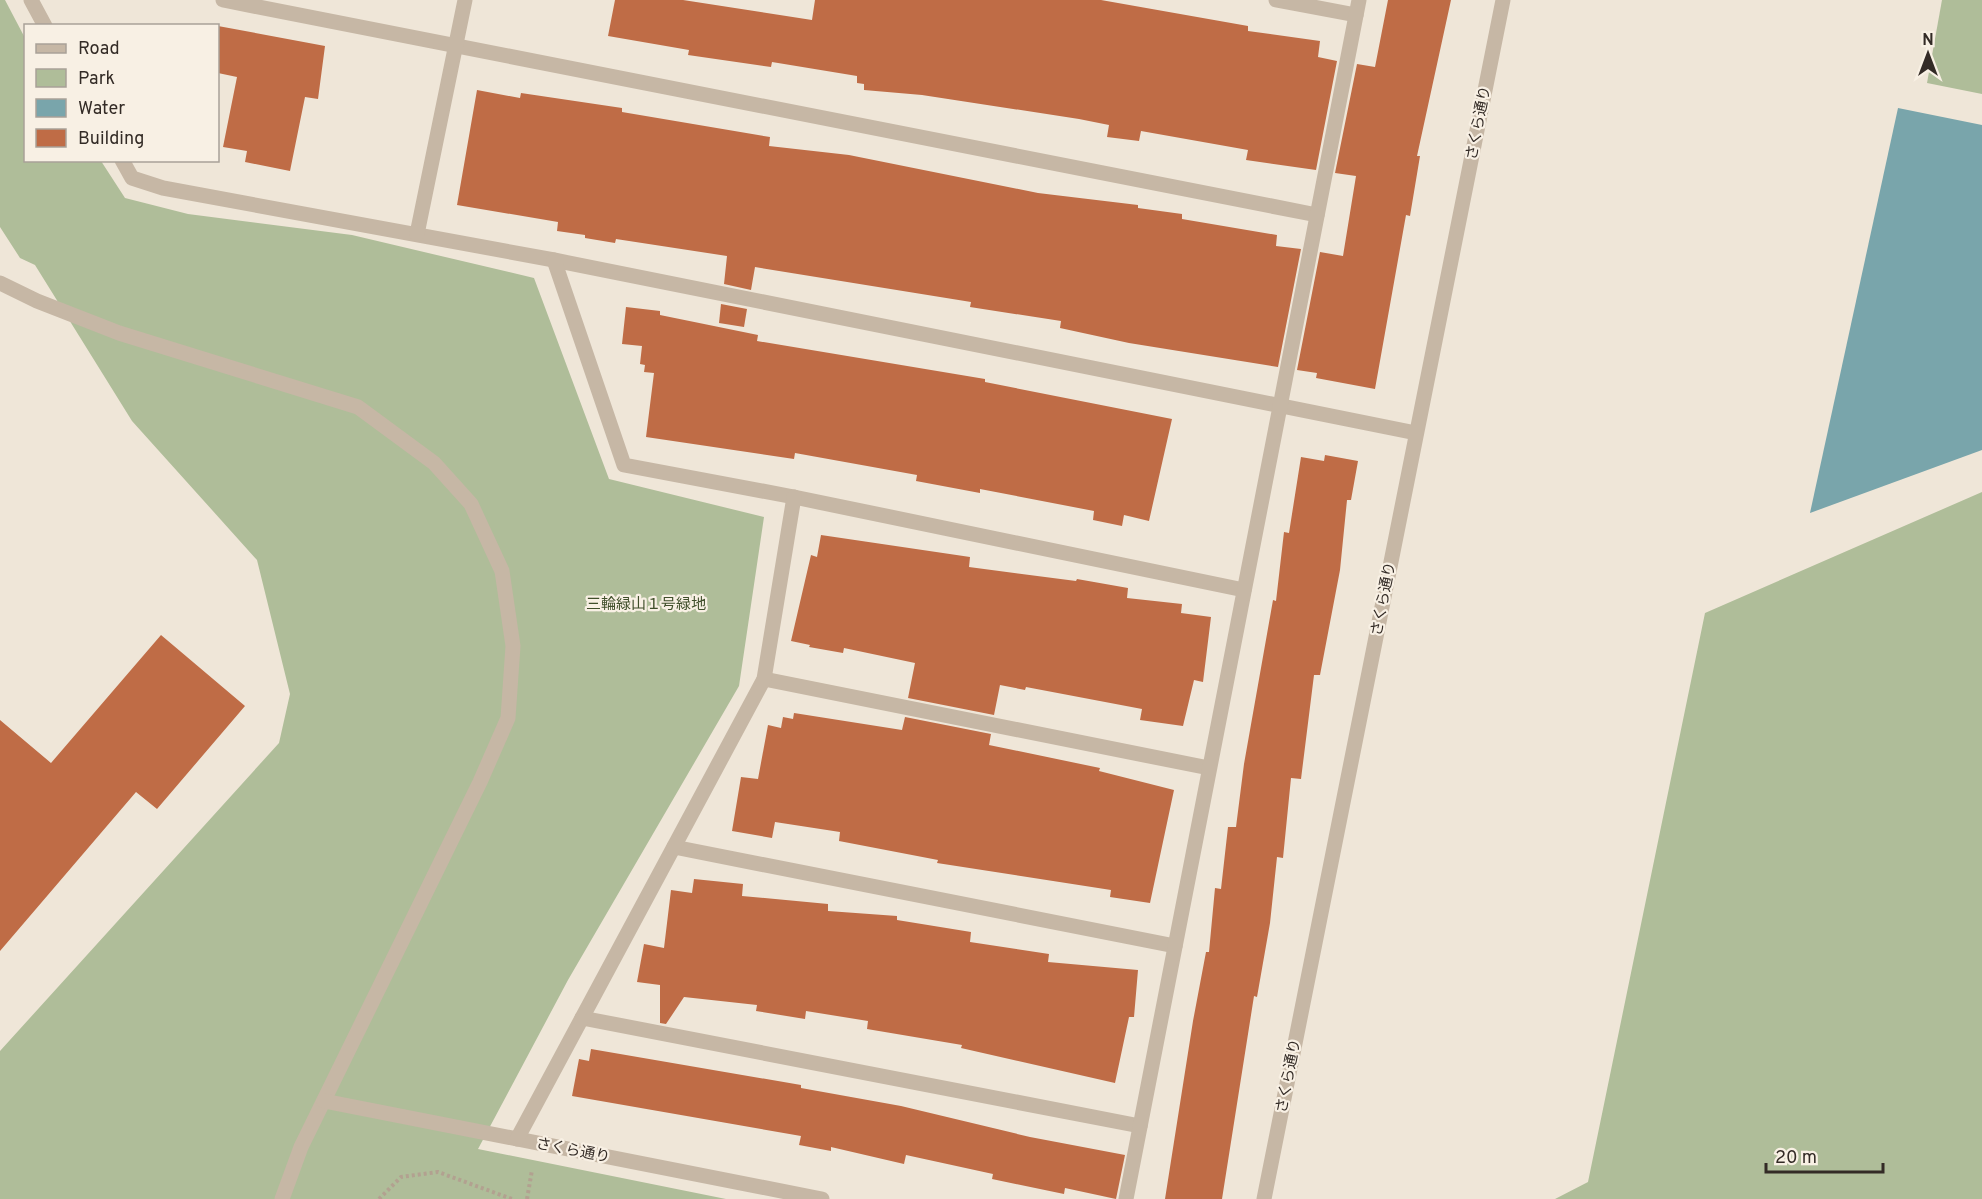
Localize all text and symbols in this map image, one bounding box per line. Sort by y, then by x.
legend [24,24,219,162]
north arrow [1898,24,1958,84]
text: N [1922,31,1934,51]
text: Road [78,38,120,61]
text: Park [78,68,115,91]
street label: さくら通り [1463,85,1496,162]
text: Water [78,98,125,121]
text: Building [78,128,144,151]
street label: さくら通り [1368,561,1401,638]
park label: 三輪緑山１号緑地 [586,595,706,615]
street label: さくら通り [1273,1038,1306,1115]
street label: さくら通り [534,1135,611,1168]
scale bar [1766,1136,1883,1174]
text: 20 m [1775,1147,1817,1170]

